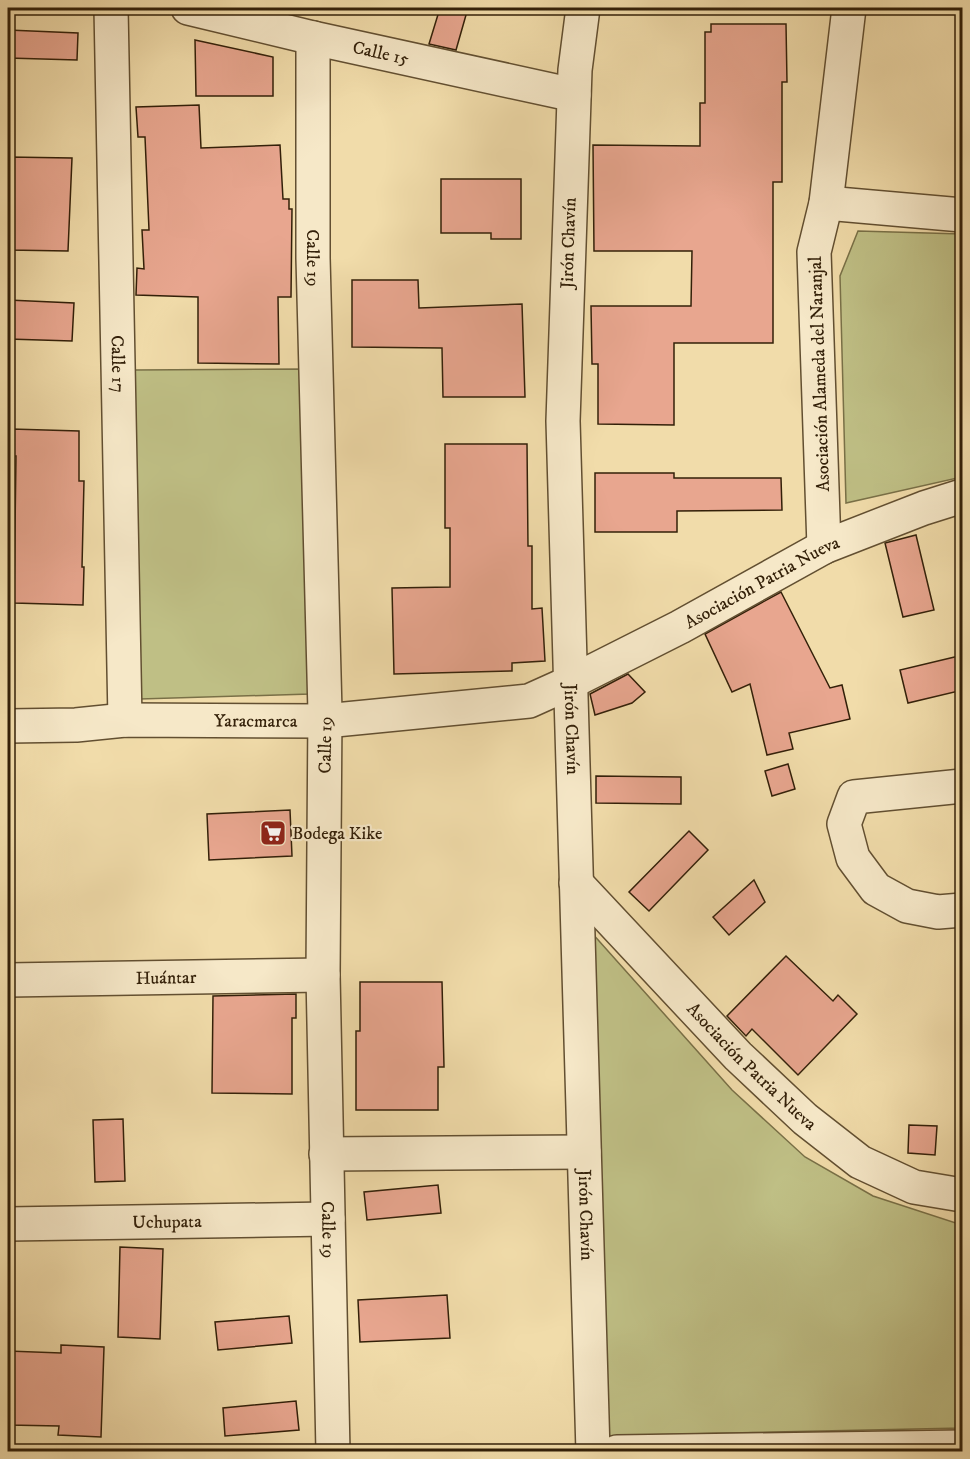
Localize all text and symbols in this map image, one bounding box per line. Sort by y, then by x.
street label: Calle 15 [350,37,411,71]
street label: Jirón Chavín [556,197,582,291]
street label: Calle 19 [301,229,324,287]
street label: Asociación Alameda del Naranjal [805,255,835,492]
street label: Calle 17 [105,335,129,393]
street label: Asociación Patria Nueva [681,532,843,634]
street label: Jirón Chavín [559,681,583,776]
street label: Yaracmarca [214,710,298,733]
street label: Calle 19 [315,716,337,774]
supermarket icon: Bodega Kike [258,818,288,848]
place label: Bodega Kike [292,823,382,845]
street label: Huántar [136,967,197,990]
street label: Asociación Patria Nueva [682,998,821,1136]
street label: Jirón Chavín [573,1167,597,1261]
street label: Calle 19 [316,1201,339,1259]
street label: Uchupata [132,1211,202,1234]

